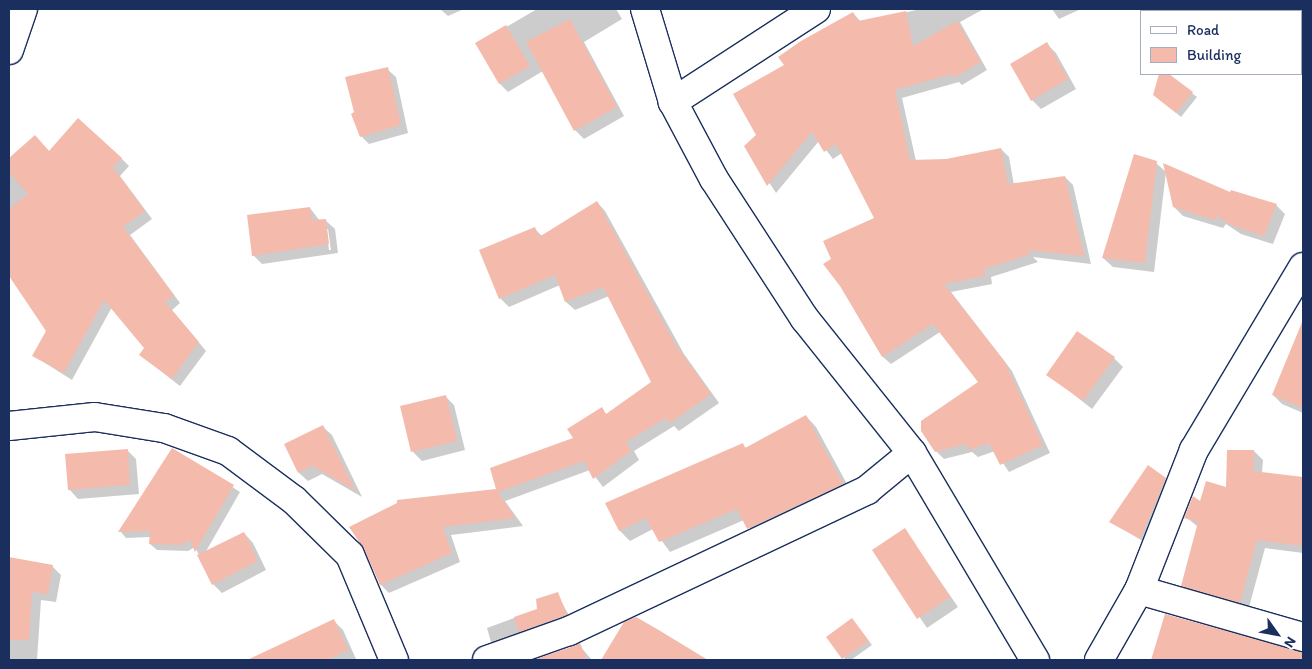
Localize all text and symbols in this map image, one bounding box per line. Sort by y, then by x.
legend [1140,10,1302,75]
text: Road [1187,21,1219,39]
text: Building [1187,46,1241,64]
north arrow [1252,609,1302,659]
text: N [1280,634,1300,651]

